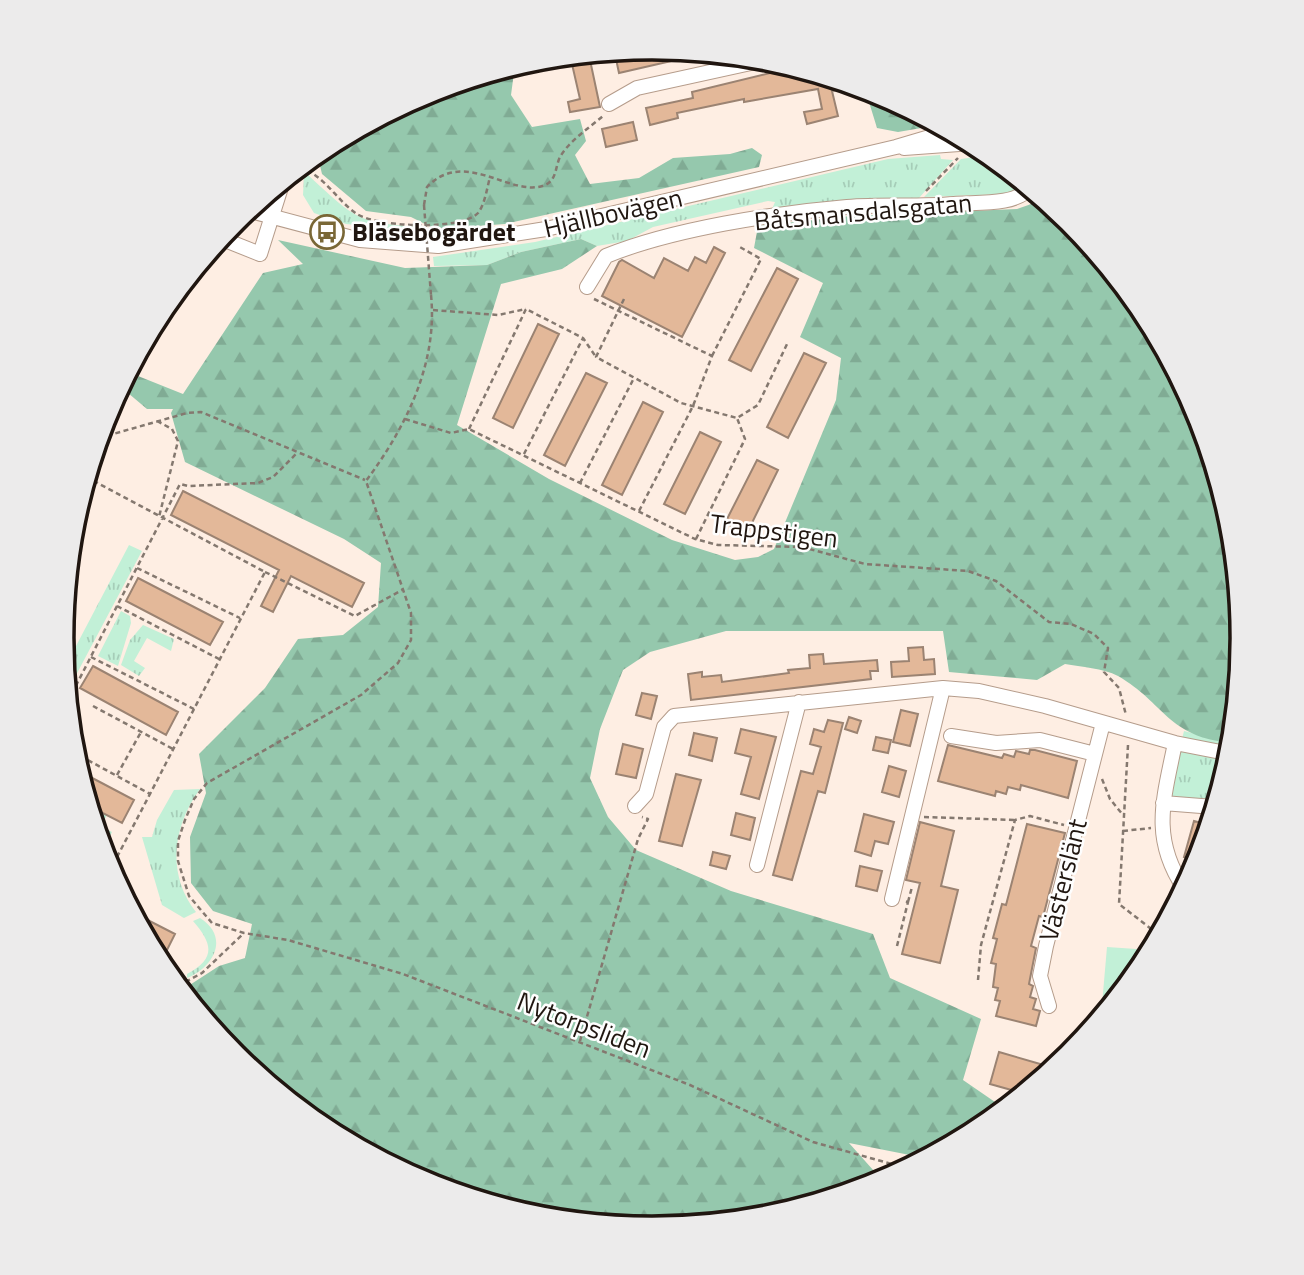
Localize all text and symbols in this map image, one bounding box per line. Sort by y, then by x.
street label: Hjällbovägen [540,178,686,247]
street label: Båtsmansdalsgatan [753,183,973,240]
place label: Bläsebogärdet [352,212,516,251]
bus stop icon: Bläsebogärdet [308,213,346,251]
street label: Trappstigen [708,503,840,558]
street label: Västerslänt [1028,815,1097,945]
street label: Nytorpsliden [512,981,657,1068]

